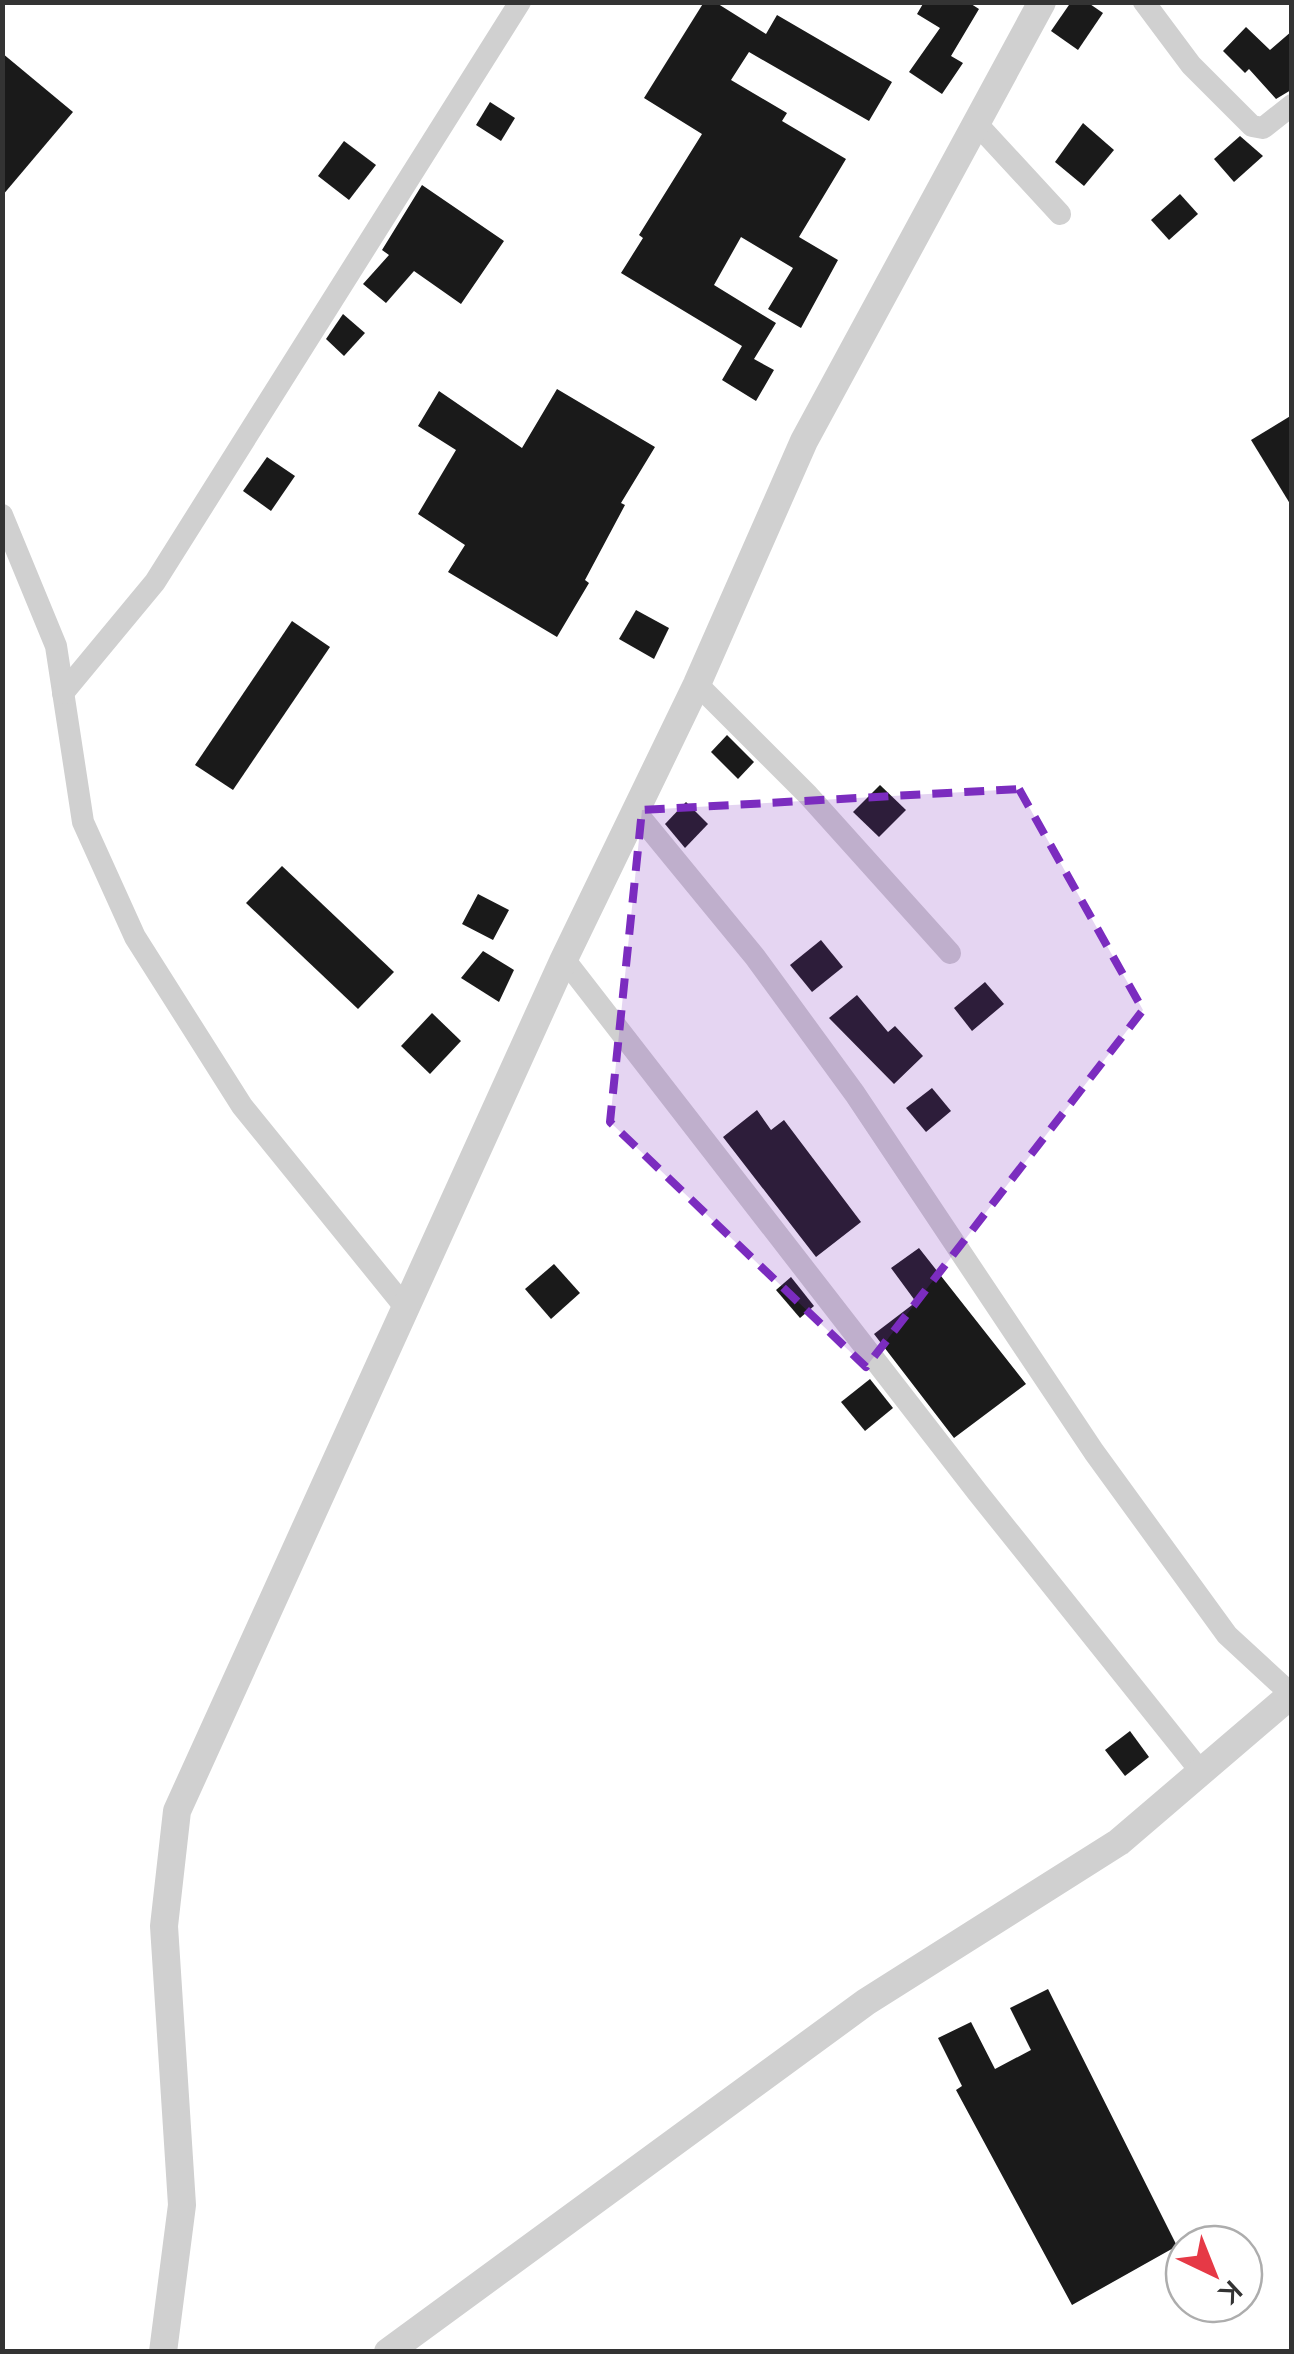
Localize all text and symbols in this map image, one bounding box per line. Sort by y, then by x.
north arrow [1164,2224,1264,2324]
text: K [1212,2273,1250,2313]

